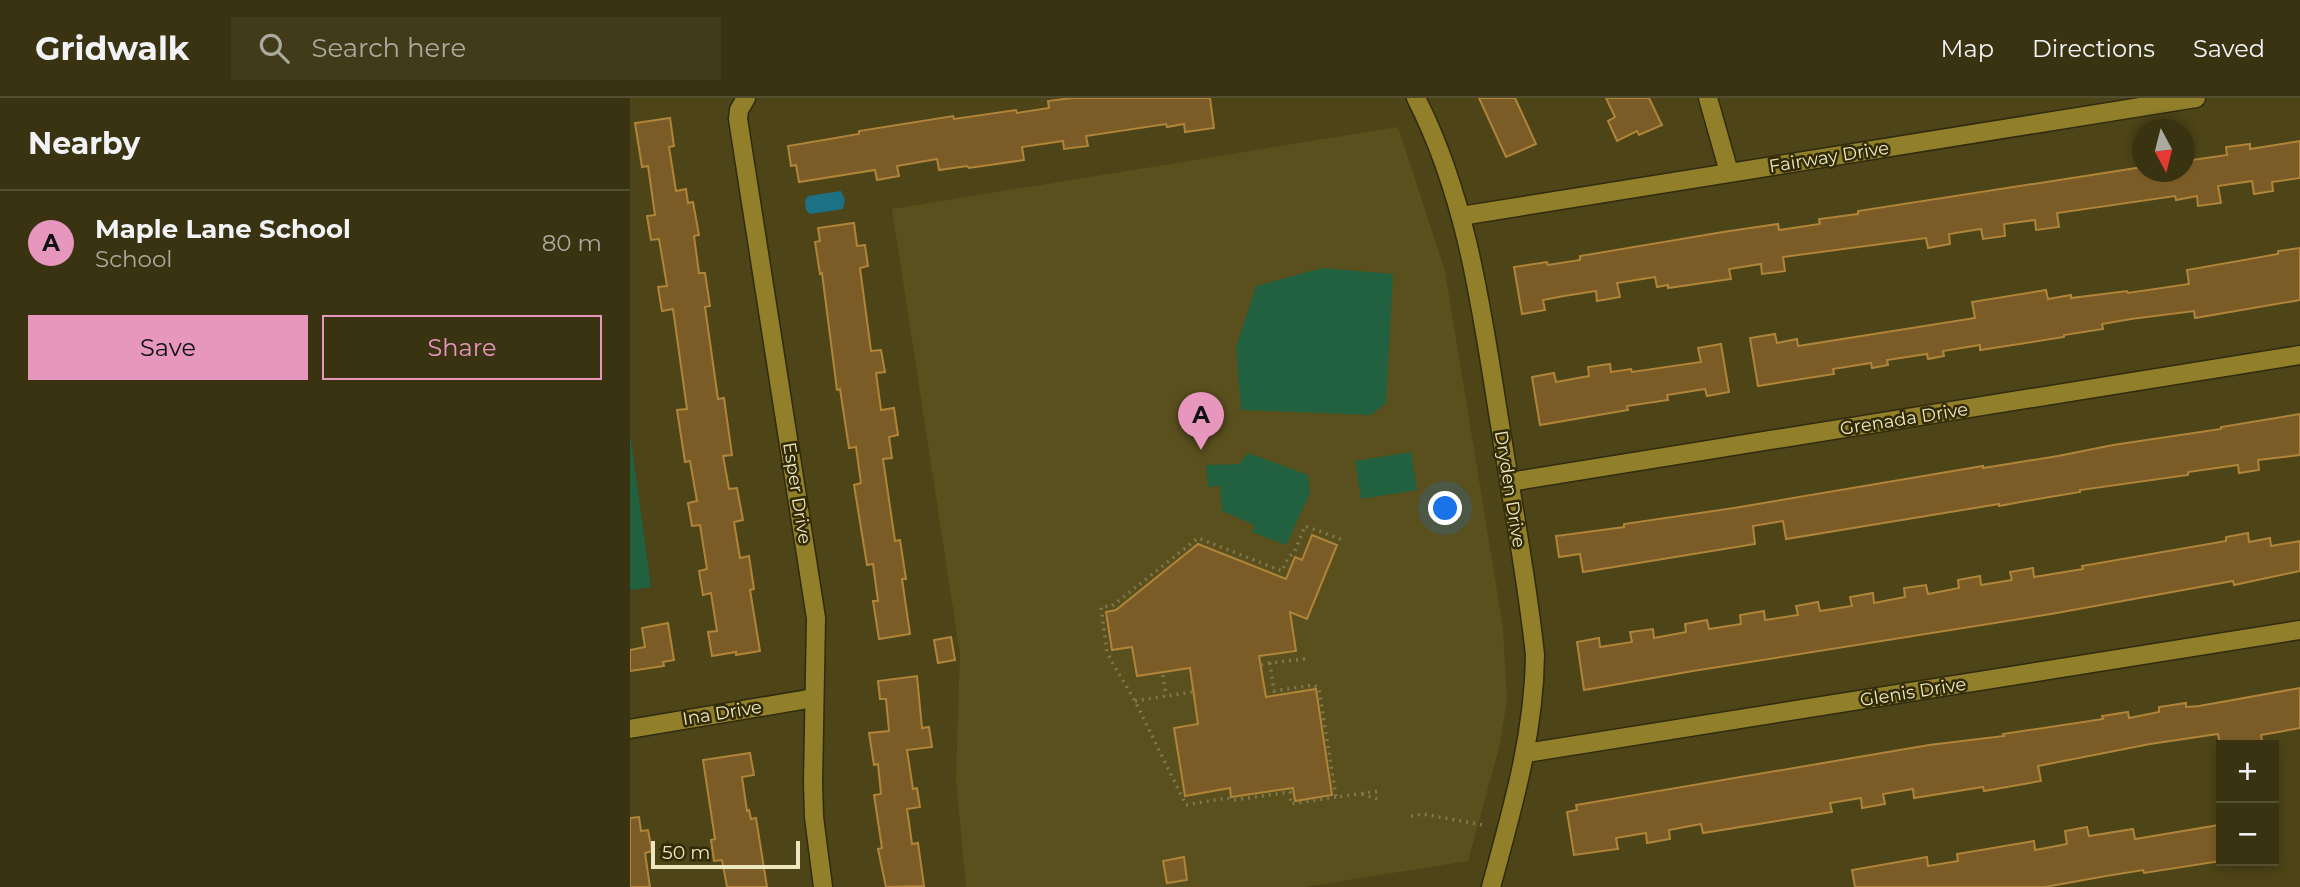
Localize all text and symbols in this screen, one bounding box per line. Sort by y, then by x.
search box [231,17,721,80]
text: Gridwalk [35,28,189,68]
icon: search [255,29,293,67]
text: Search here [311,32,466,64]
text: Map [1941,34,1994,63]
text: Directions [2032,34,2155,63]
text: Saved [2193,34,2265,63]
north arrow [2132,119,2195,182]
text: Nearby [28,125,140,162]
street label: Fairway Drive [1767,137,1891,177]
text: Maple Lane School [95,213,351,245]
text: A [42,229,60,257]
text: 80 m [542,229,602,257]
text: School [95,245,173,273]
button: Save [28,315,308,380]
button: Share [322,315,602,380]
pin: A [1178,392,1224,450]
street label: Grenada Drive [1838,398,1970,440]
street label: Dryden Drive [1490,429,1530,549]
street label: Esper Drive [778,440,816,546]
your location [1428,491,1462,525]
street label: Glenis Drive [1858,673,1968,711]
street label: Ina Drive [681,696,763,730]
map controls [2216,740,2279,866]
button: + [2216,740,2279,803]
button: − [2216,803,2279,866]
scale bar [651,838,800,870]
text: 50 m [662,841,710,864]

